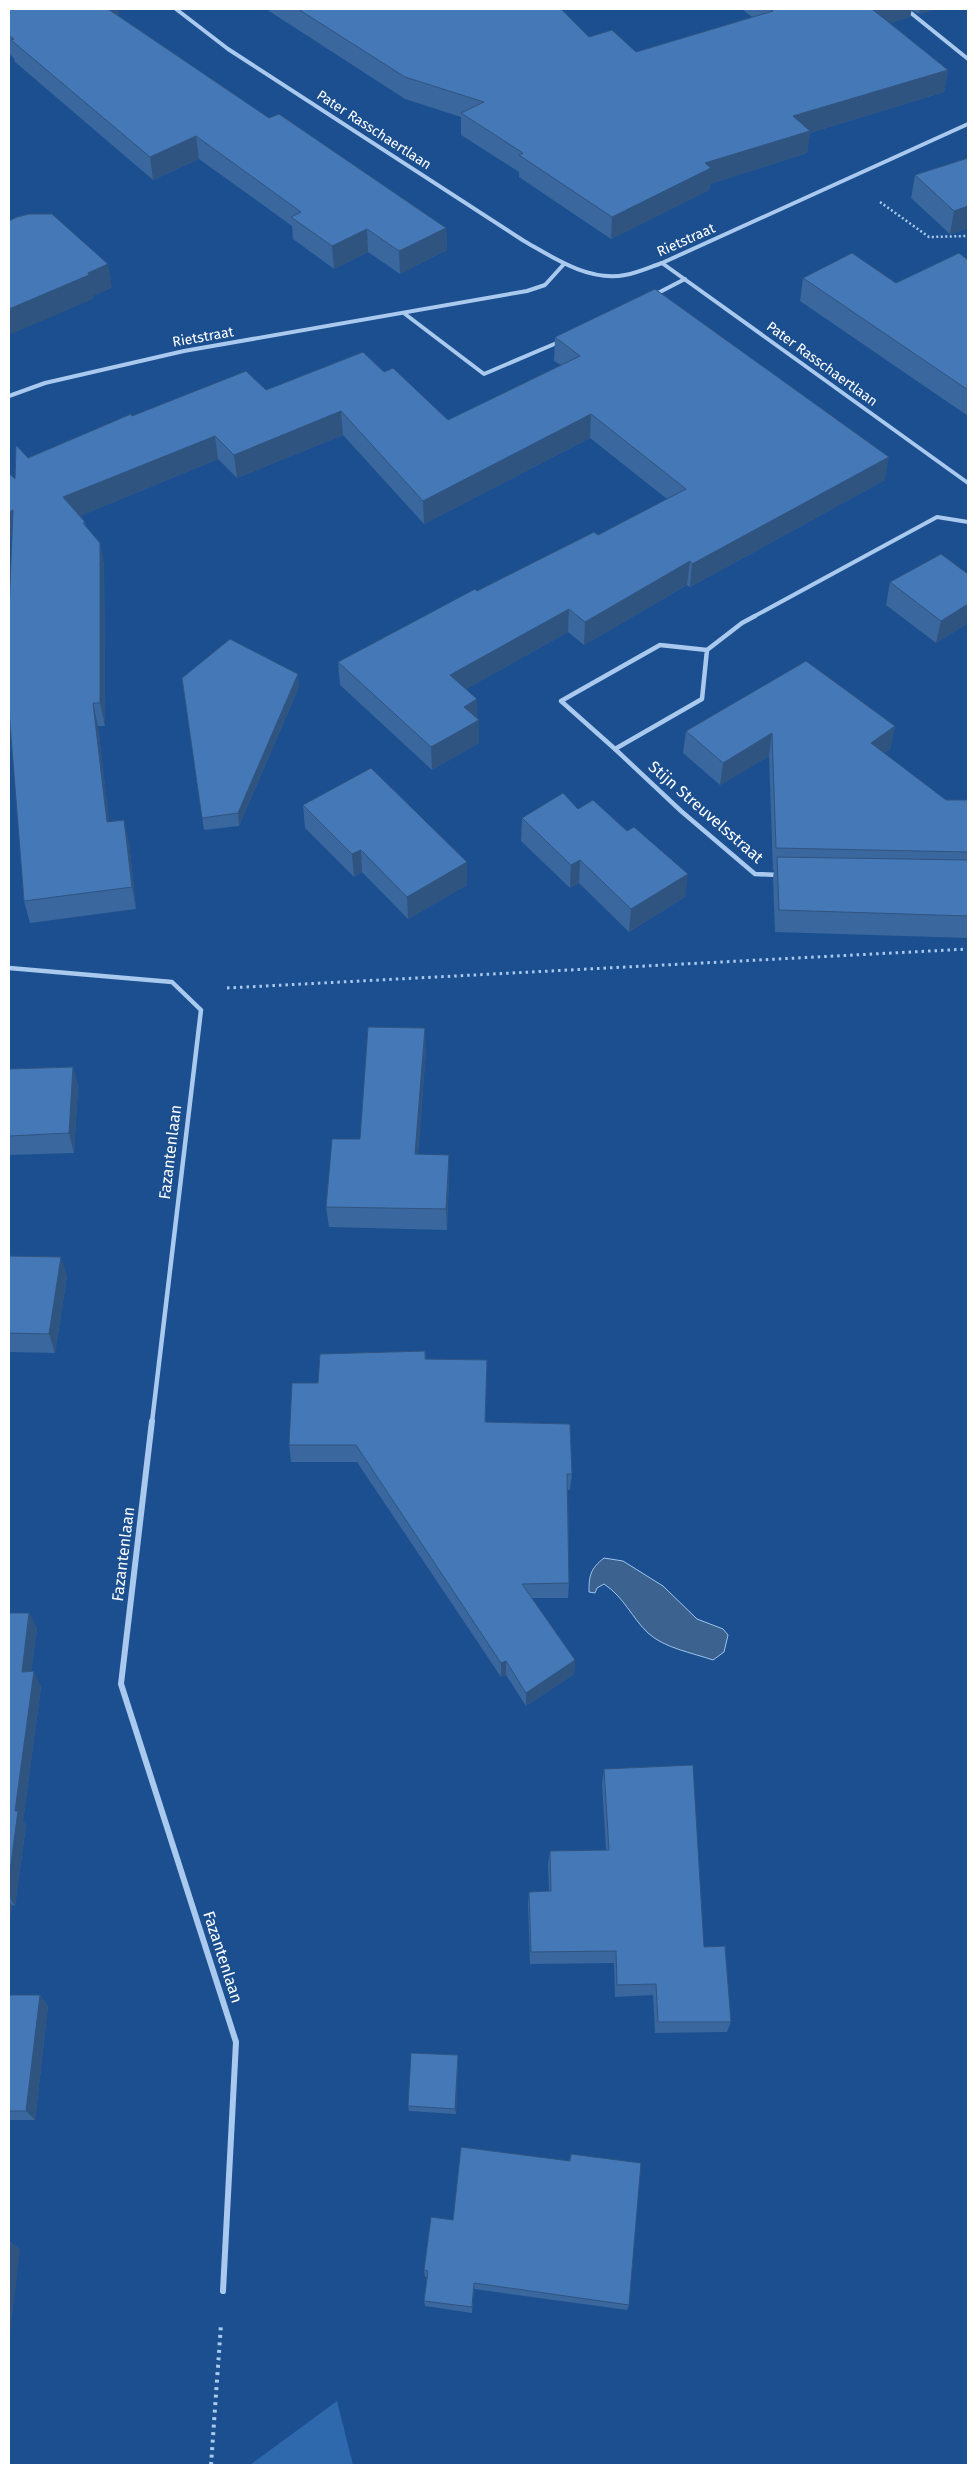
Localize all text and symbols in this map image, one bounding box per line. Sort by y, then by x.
street label: Pater Rasschaertlaan [314,87,434,173]
street label: Rietstraat [654,219,719,260]
street label: Pater Rasschaertlaan [763,318,881,410]
street label: Rietstraat [171,323,236,351]
street label: Stijn Streuvelsstraat [645,757,767,867]
street label: Fazantenlaan [155,1104,185,1200]
street label: Fazantenlaan [108,1506,138,1602]
street label: Fazantenlaan [199,1909,247,2005]

